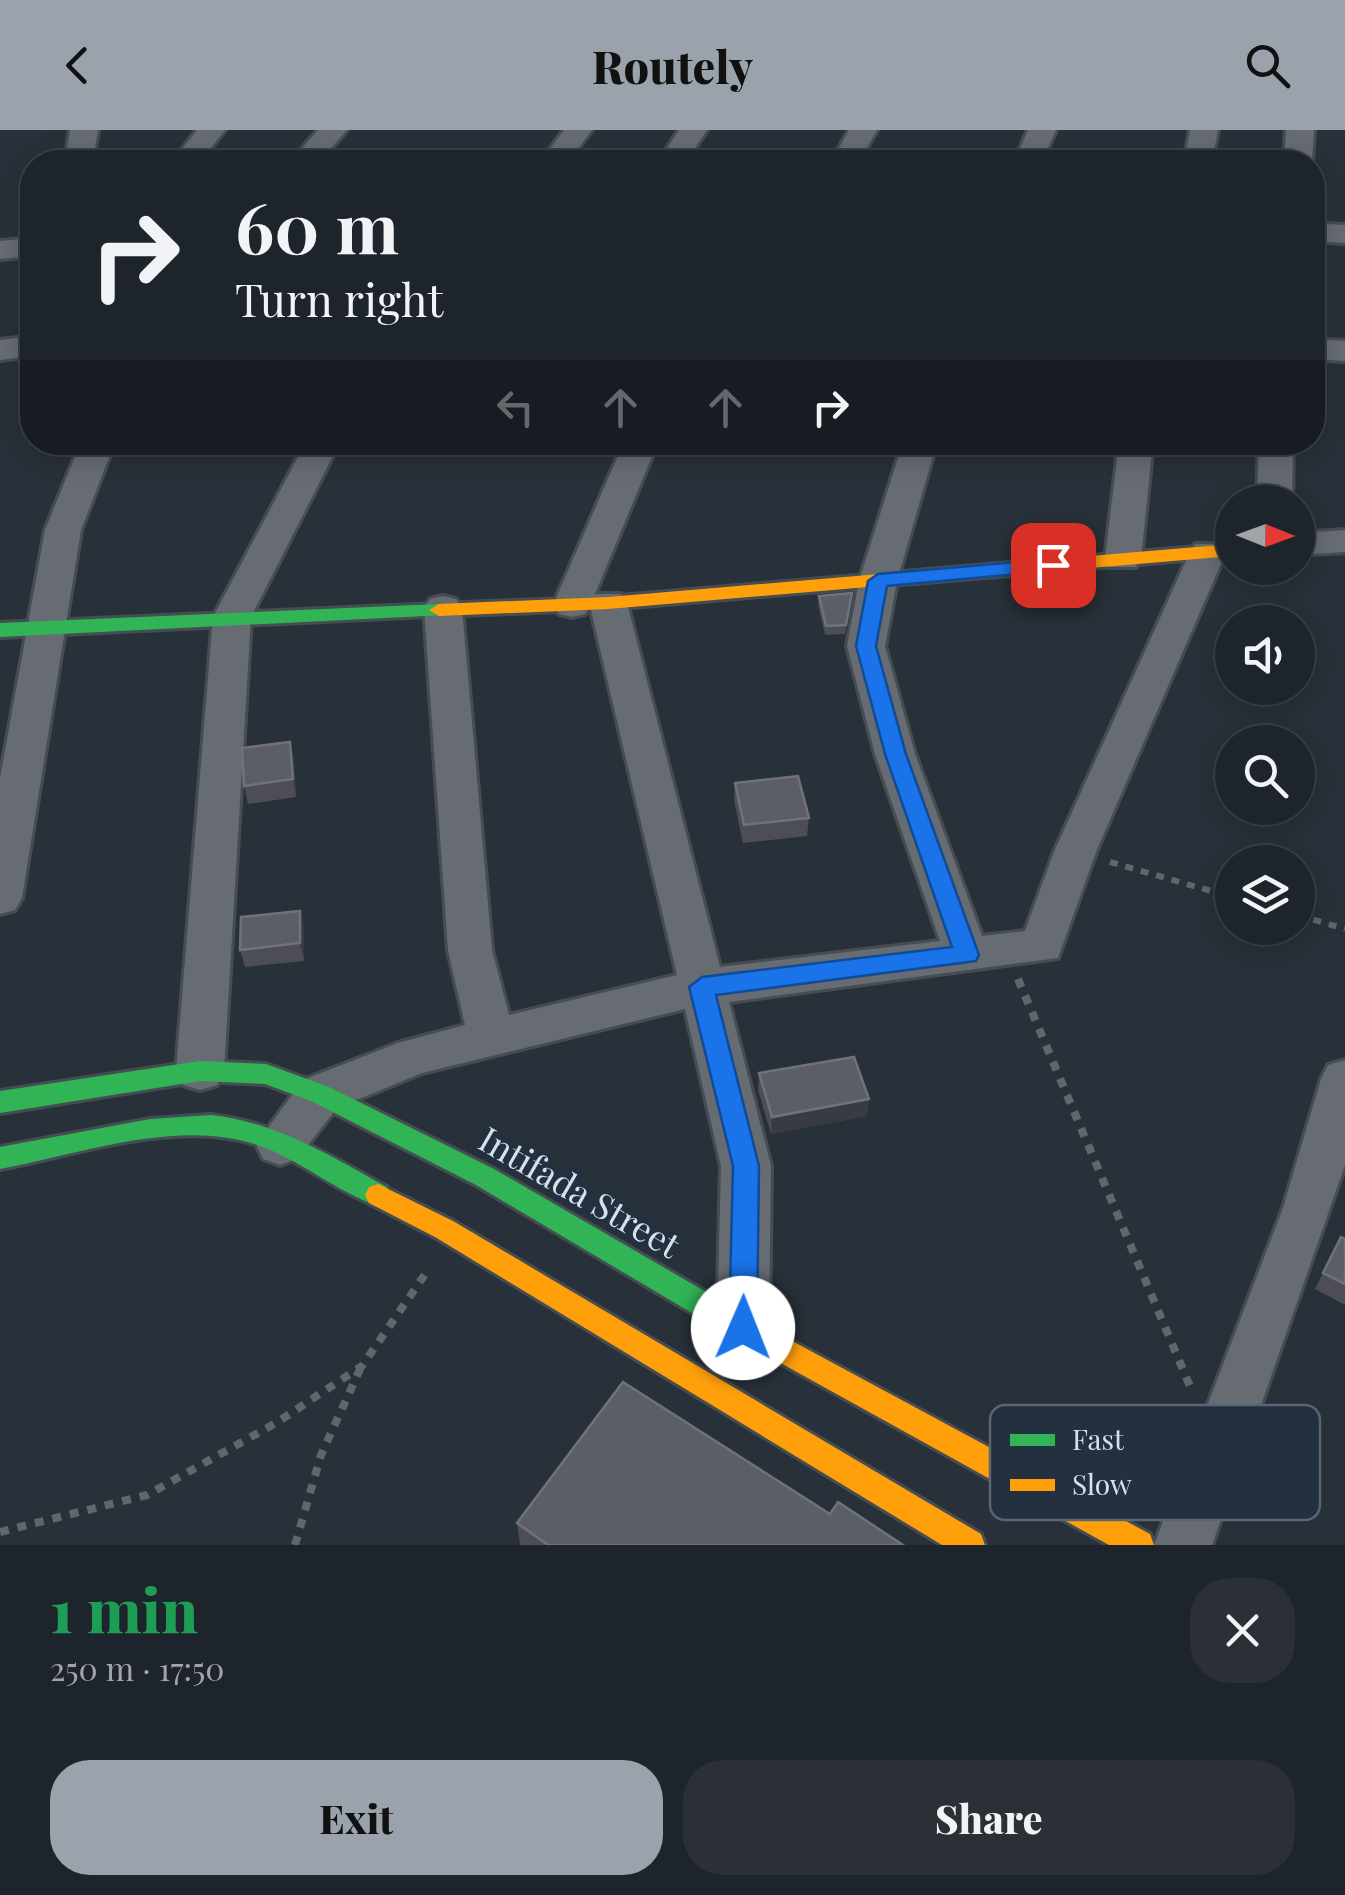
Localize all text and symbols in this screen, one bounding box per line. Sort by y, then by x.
text: Routely [592,35,753,95]
icon: back [50,38,105,93]
icon: search [1240,38,1295,93]
text: 60 m [235,178,399,272]
icon: right [70,190,200,320]
text: Turn right [235,268,443,328]
icon: left [488,380,543,435]
icon: ahead [593,380,648,435]
icon: ahead [698,380,753,435]
icon: right [803,380,858,435]
north arrow [1215,485,1315,585]
map controls [1215,485,1315,945]
pin [1011,523,1096,608]
icon: arrive [1026,538,1081,593]
button: sound [1215,605,1315,705]
button: search [1215,725,1315,825]
button: layers [1215,845,1315,945]
street label: Intifada Street [471,1114,690,1268]
position arrow [691,1276,795,1380]
legend [990,1405,1320,1520]
text: Fast [1072,1420,1125,1457]
text: Slow [1072,1465,1132,1502]
text: 1 min [50,1568,198,1648]
button: close [1190,1578,1295,1683]
text: 250 m · 17:50 [50,1646,224,1689]
button: Exit [50,1760,663,1875]
button: Share [683,1760,1295,1875]

